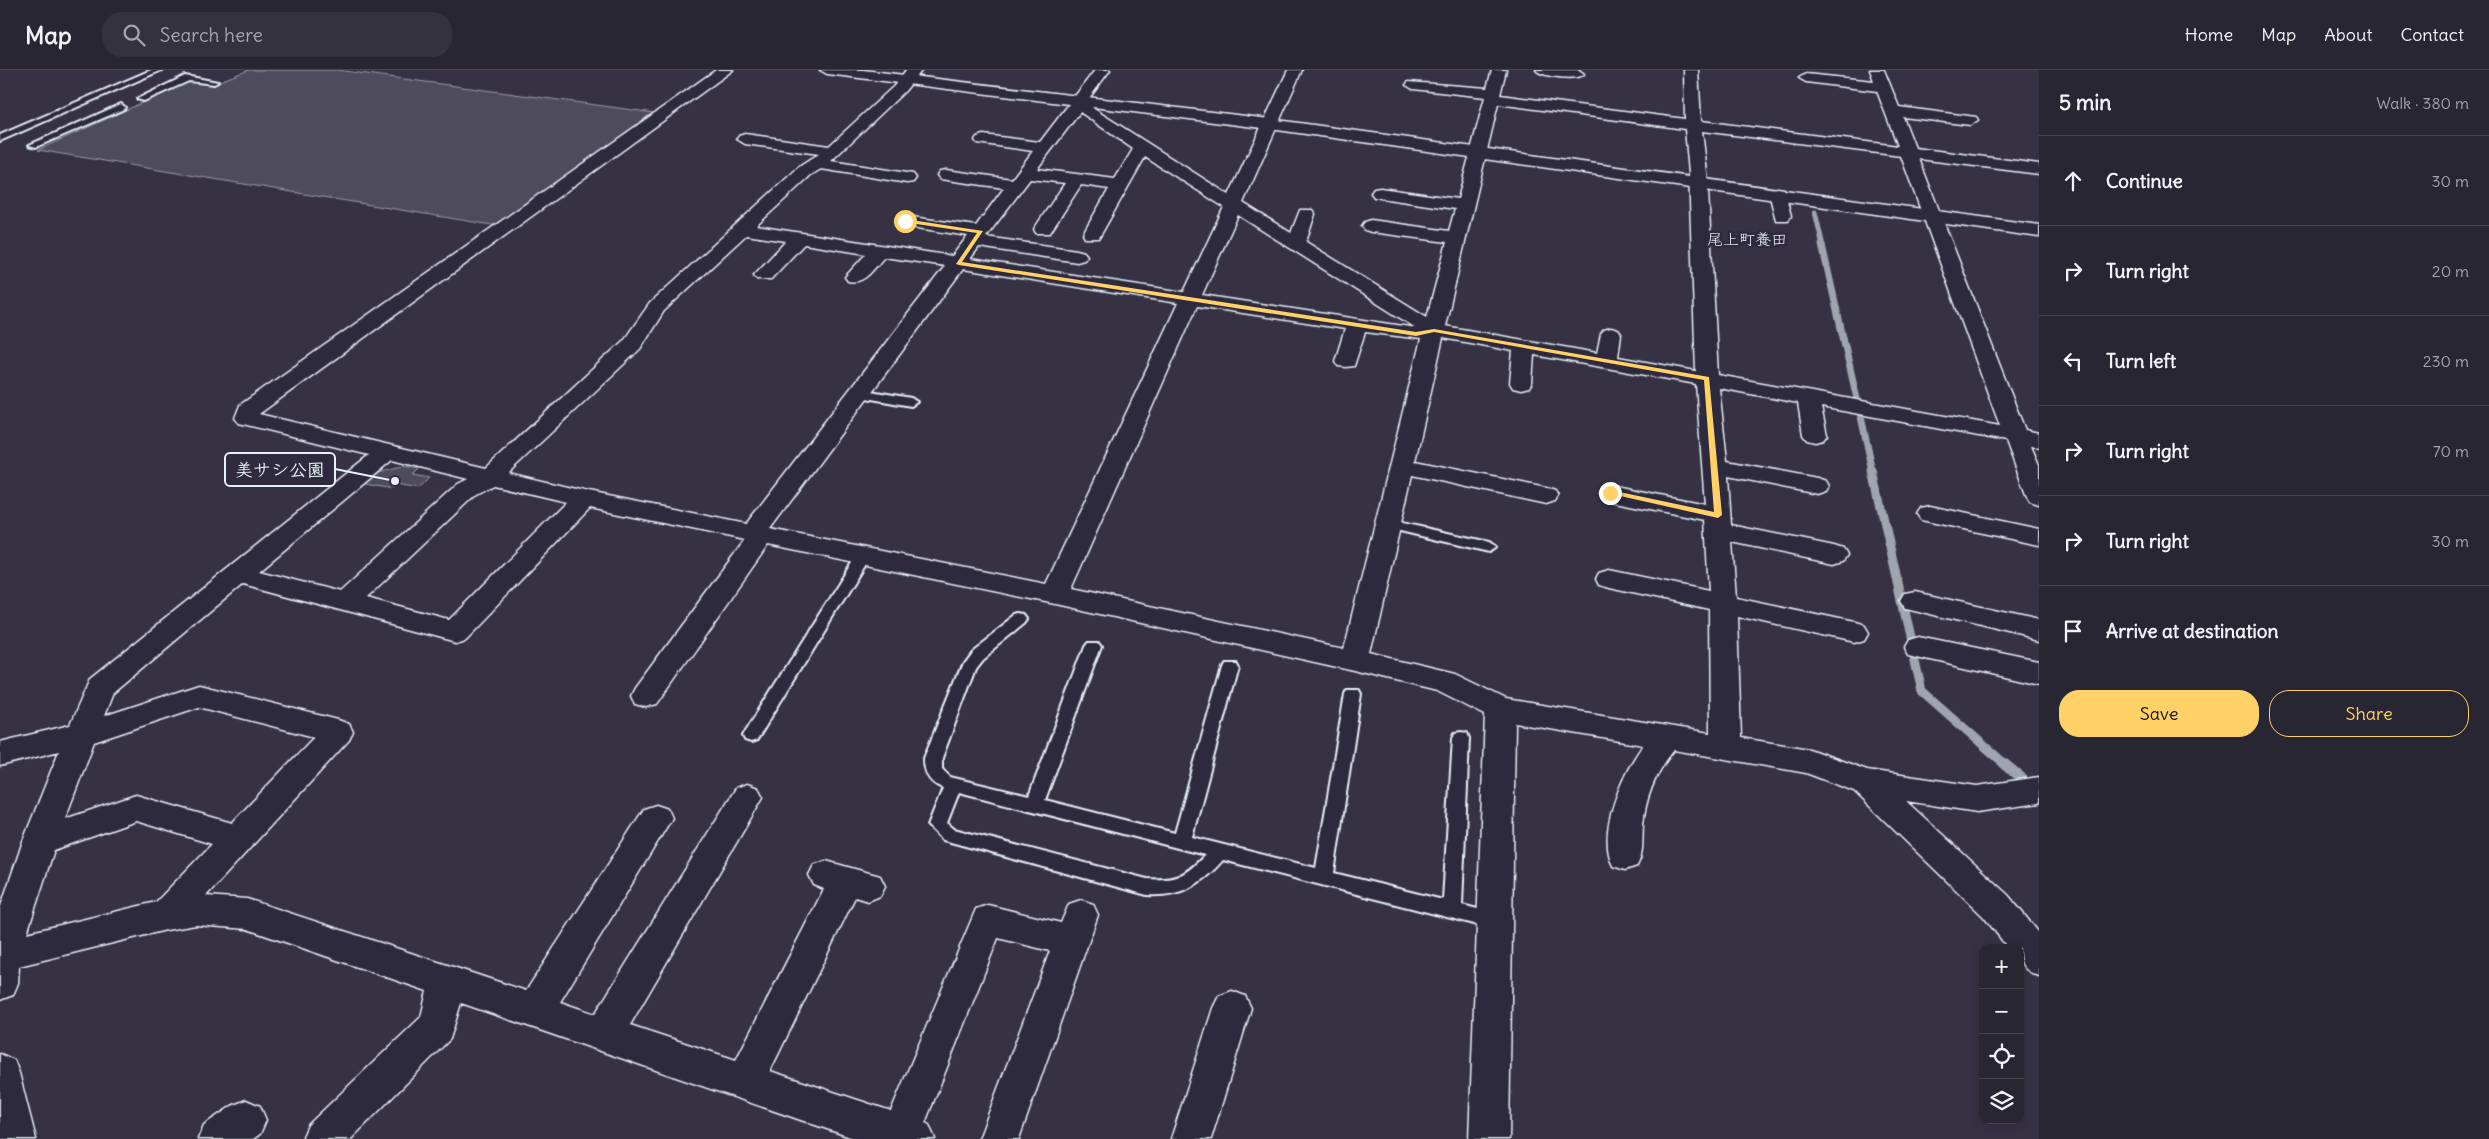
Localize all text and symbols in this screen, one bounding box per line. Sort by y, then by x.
search box [102,12,452,57]
text: Map [25,20,72,50]
icon: search [120,21,148,49]
text: Search here [160,23,263,47]
text: Home [2185,23,2233,46]
text: Map [2261,23,2296,46]
text: About [2324,23,2372,46]
text: Contact [2400,23,2464,46]
text: 5 min [2059,89,2111,116]
text: Walk · 380 m [2376,93,2469,113]
icon: ahead [2059,167,2087,195]
text: Continue [2106,169,2183,193]
text: 30 m [2432,171,2469,191]
route start [894,210,917,233]
district label: 尾上町養田 [1707,229,1787,249]
icon: right [2059,257,2087,285]
text: Turn right [2106,259,2189,283]
text: 20 m [2432,261,2469,281]
icon: left [2059,347,2087,375]
text: Turn left [2106,349,2176,373]
text: 230 m [2423,351,2469,371]
icon: right [2059,437,2087,465]
text: Turn right [2106,439,2189,463]
text: 70 m [2433,441,2469,461]
callout: 美サシ公園 [225,453,335,486]
text: 美サシ公園 [235,458,325,481]
route end [1599,482,1622,505]
icon: right [2059,527,2087,555]
text: Turn right [2106,529,2189,553]
text: 30 m [2432,531,2469,551]
icon: arrive [2059,617,2087,645]
text: Arrive at destination [2106,619,2279,643]
button: Save [2059,690,2259,737]
button: Share [2269,690,2469,737]
map controls [1979,944,2024,1124]
button: + [1979,944,2024,989]
button: − [1979,989,2024,1034]
button: locate [1979,1034,2024,1079]
button: layers [1979,1079,2024,1124]

